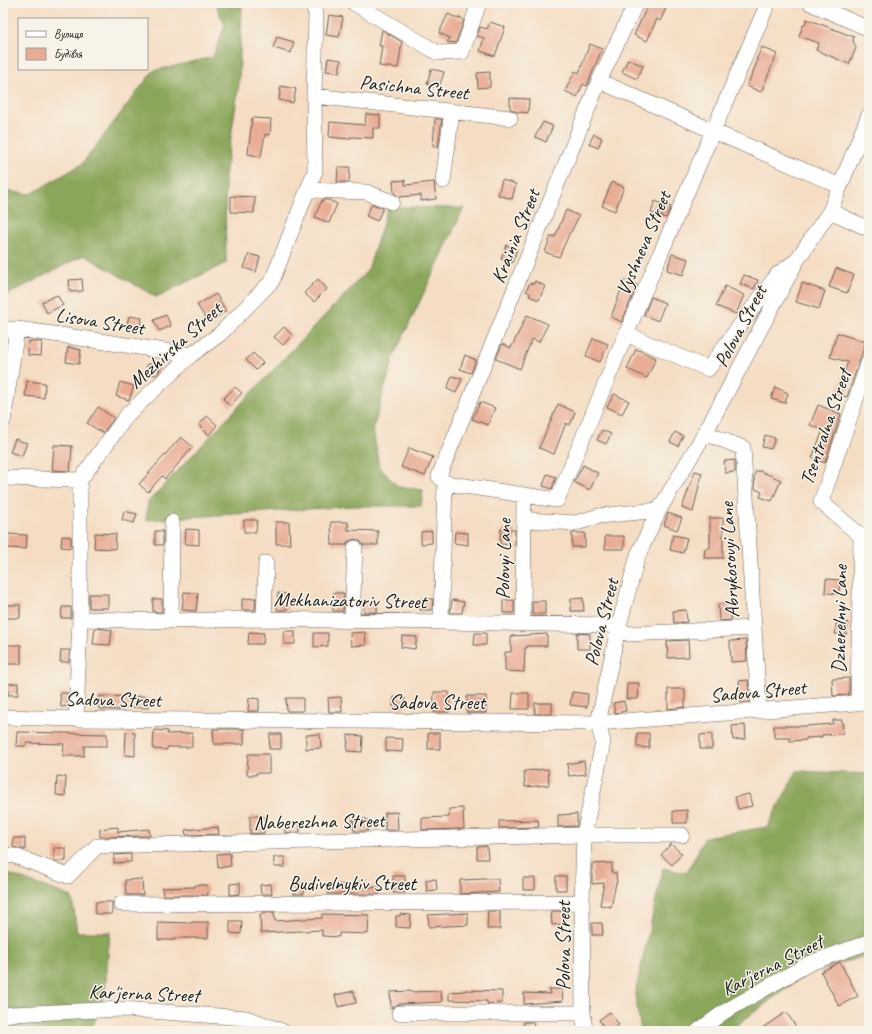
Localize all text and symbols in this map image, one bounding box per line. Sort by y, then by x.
legend [18,18,148,70]
text: Вулиця [54,26,83,42]
text: Будівля [54,46,83,62]
street label: Pasichna Street [358,69,472,106]
street label: Krainia Street [485,183,546,287]
street label: Vyshneva Street [610,185,678,299]
street label: Polova Street [709,279,773,371]
street label: Mezhirska Street [123,295,229,394]
street label: Lisova Street [54,302,148,341]
street label: Tsentralna Street [794,363,858,488]
street label: Abrykosovyi Lane [714,500,745,619]
street label: Polovyi Lane [490,517,517,600]
street label: Dzherelnyi Lane [826,563,853,673]
street label: Polova Street [579,574,625,668]
street label: Mekhanizatoriv Street [274,587,429,614]
street label: Sadova Street [709,675,809,708]
street label: Sadova Street [65,686,164,713]
street label: Sadova Street [389,690,487,715]
street label: Naberezhna Street [253,808,387,835]
street label: Budivelnykiv Street [288,871,418,896]
street label: Polova Street [551,899,576,991]
street label: Kar'jerna Street [717,928,830,1002]
street label: Kar'jerna Street [88,979,203,1008]

